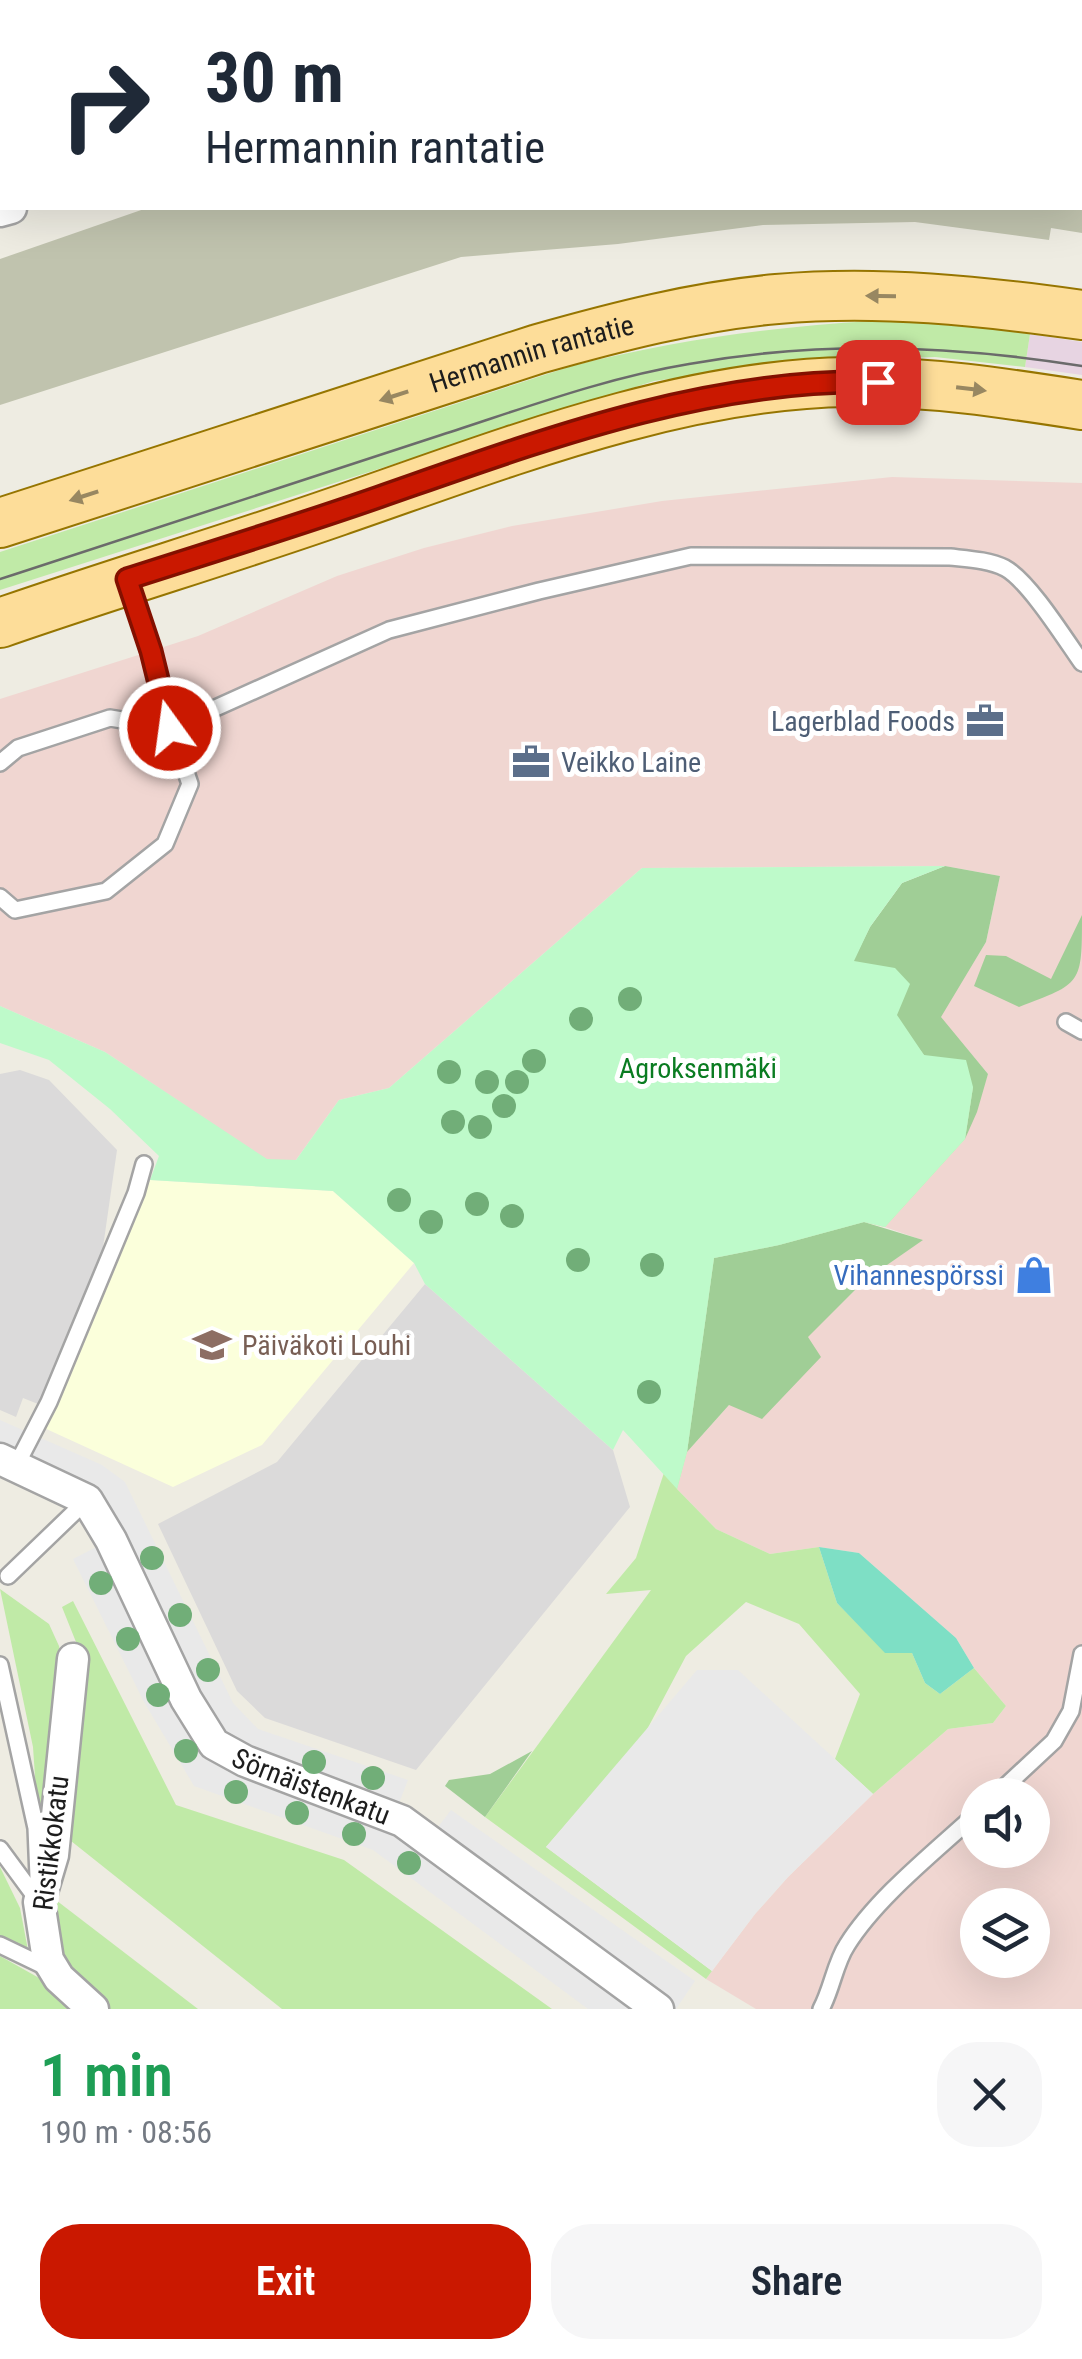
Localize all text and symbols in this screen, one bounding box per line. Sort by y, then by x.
text: 30 m [205,37,344,119]
icon: right [40,40,170,170]
text: Hermannin rantatie [205,121,545,174]
one-way arrow [864,288,896,304]
street label: Hermannin rantatie [425,308,637,400]
pin [836,340,921,425]
icon: arrive [851,355,906,410]
one-way arrow [956,381,987,397]
one-way arrow [378,389,408,404]
one-way arrow [69,489,99,504]
position arrow [118,676,222,780]
office icon: Lagerblad Foods [964,700,1006,742]
place label: Lagerblad Foods [771,705,955,738]
office icon: Veikko Laine [510,741,552,783]
place label: Veikko Laine [561,746,701,779]
park label: Agroksenmäki [619,1052,777,1085]
shop icon: Vihannespörssi [1013,1254,1055,1296]
place label: Vihannespörssi [834,1259,1004,1292]
school or university icon: Päiväkoti Louhi [191,1324,233,1366]
place label: Päiväkoti Louhi [242,1329,411,1362]
street label: Sörnäistenkatu [226,1741,395,1831]
street label: Ristikkokatu [26,1774,76,1912]
map controls [960,1778,1050,1978]
button: sound [960,1778,1050,1868]
button: layers [960,1888,1050,1978]
text: 1 min [40,2040,173,2111]
button: close [937,2042,1042,2147]
text: 190 m · 08:56 [40,2113,212,2151]
button: Exit [40,2224,531,2339]
button: Share [551,2224,1042,2339]

